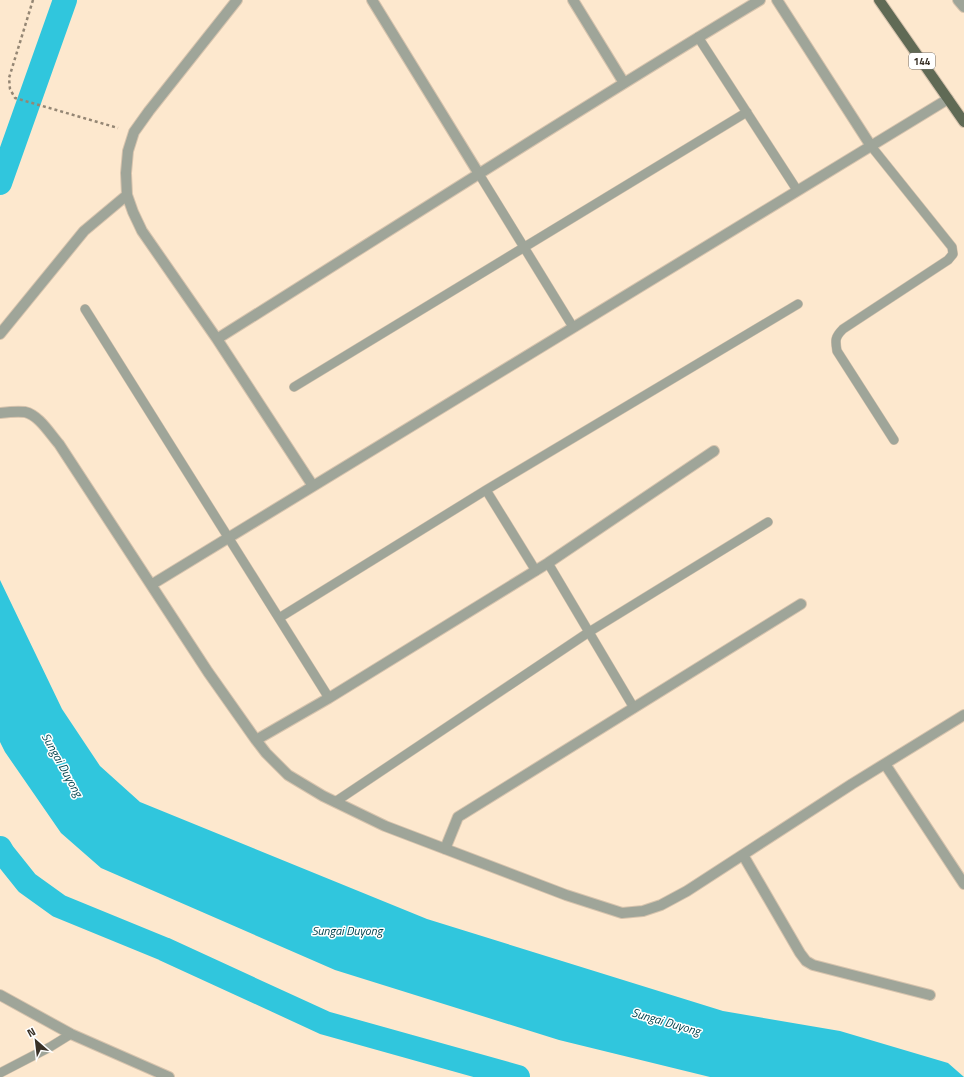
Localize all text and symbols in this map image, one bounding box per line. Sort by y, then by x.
road number: 144 [909,53,935,69]
water label: Sungai Duyong [37,729,89,802]
water label: Sungai Duyong [312,921,384,940]
water label: Sungai Duyong [630,1003,704,1041]
north arrow [16,1021,56,1061]
text: N [24,1023,38,1041]

